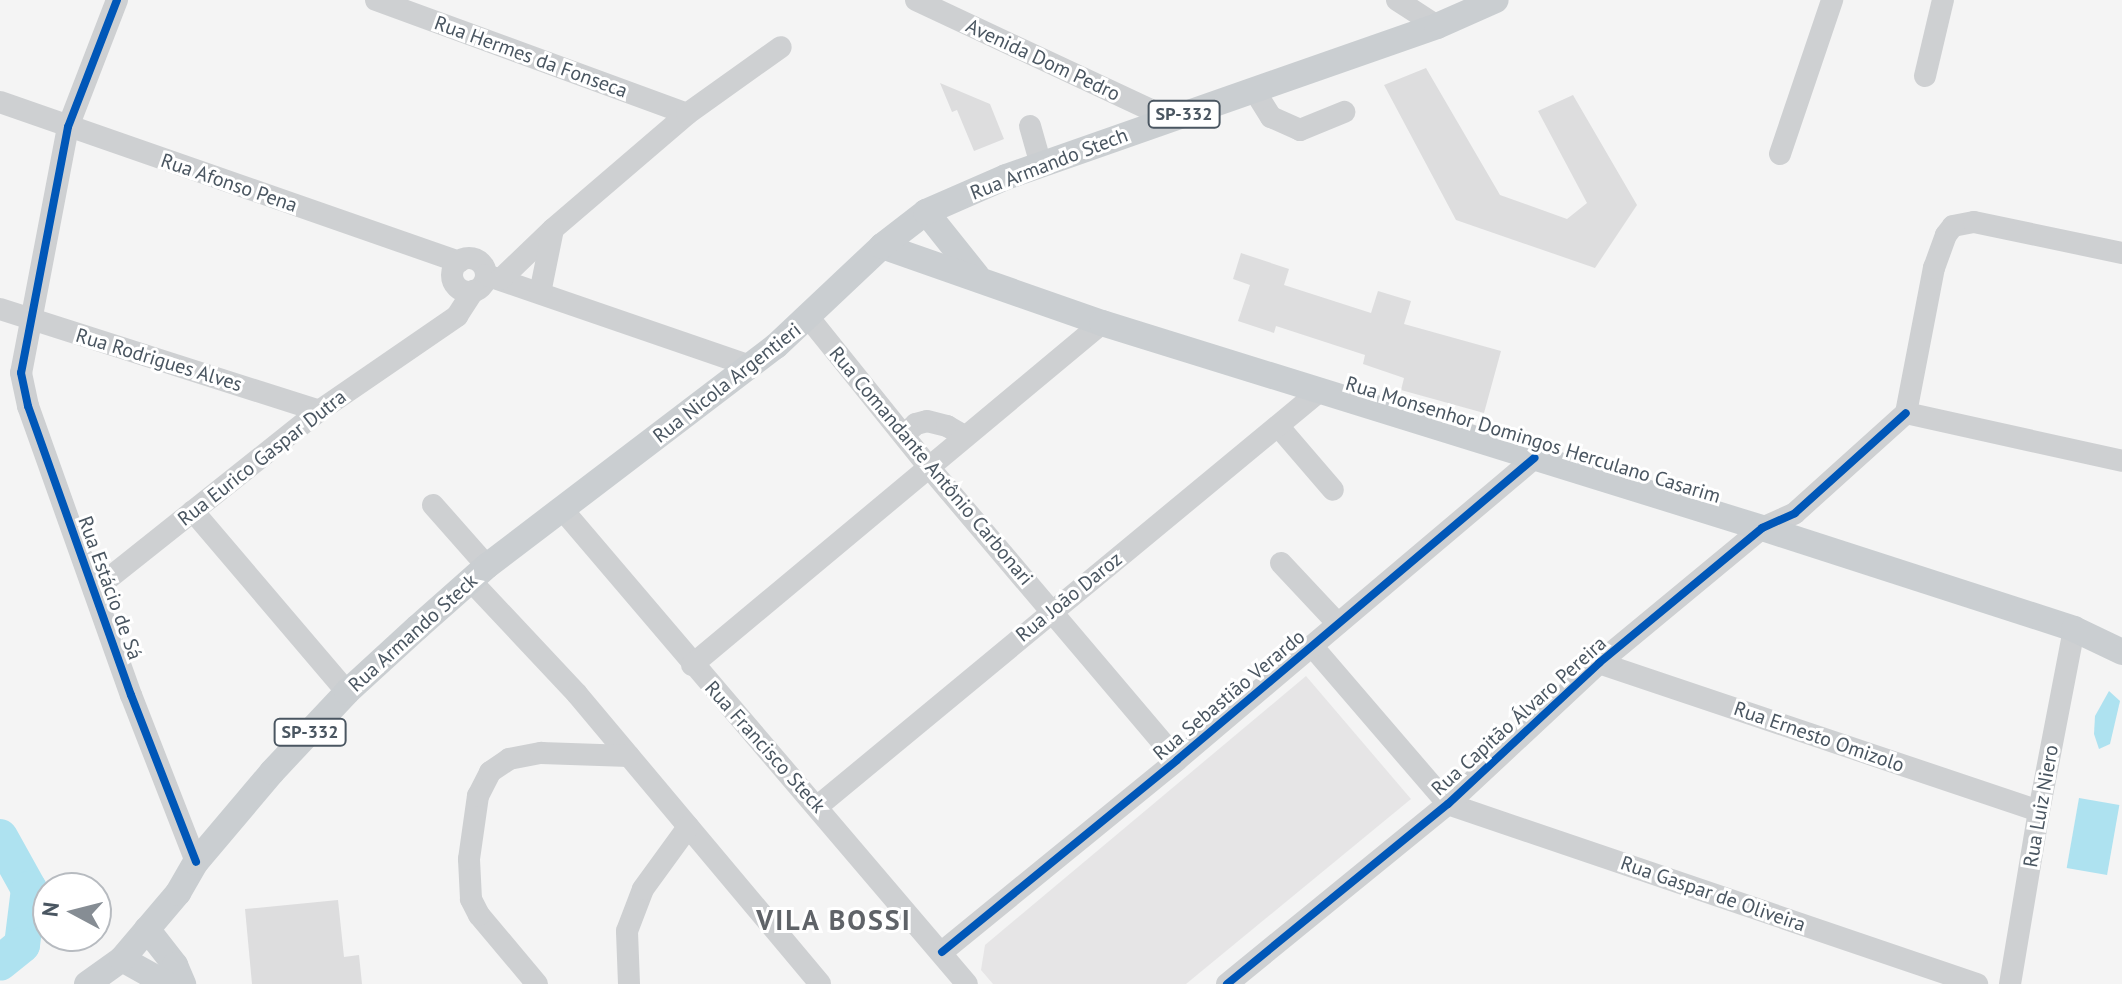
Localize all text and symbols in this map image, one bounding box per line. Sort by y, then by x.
street label: Rua Hermes da Fonseca [431,11,631,103]
street label: Avenida Dom Pedro [962,14,1124,106]
road number: SP-332 [1146,100,1222,128]
street label: Rua Armando Stech [967,123,1131,205]
street label: Rua Afonso Pena [157,148,301,218]
street label: Rua Nicola Argentieri [648,318,806,448]
street label: Rua Rodrigues Alves [73,323,245,397]
street label: Rua Comandante Antônio Carbonari [824,342,1038,590]
street label: Rua Monsenhor Domingos Herculano Casarim [1343,371,1723,509]
street label: Rua Eurico Gaspar Dutra [173,385,351,531]
street label: Rua Estácio de Sá [73,513,147,663]
street label: Rua João Daroz [1011,547,1127,647]
street label: Rua Armando Steck [343,569,483,697]
street label: Rua Sebastião Verardo [1148,624,1310,766]
street label: Rua Capitão Álvaro Pereira [1427,631,1611,801]
street label: Rua Francisco Steck [700,676,830,818]
street label: Rua Ernesto Omizolo [1731,697,1907,777]
road number: SP-332 [272,718,348,746]
street label: Rua Luiz Niero [2018,743,2064,869]
street label: Rua Gaspar de Oliveira [1617,851,1809,937]
north arrow [32,872,112,952]
text: N [35,900,65,918]
district label: VILA BOSSI [756,903,912,937]

